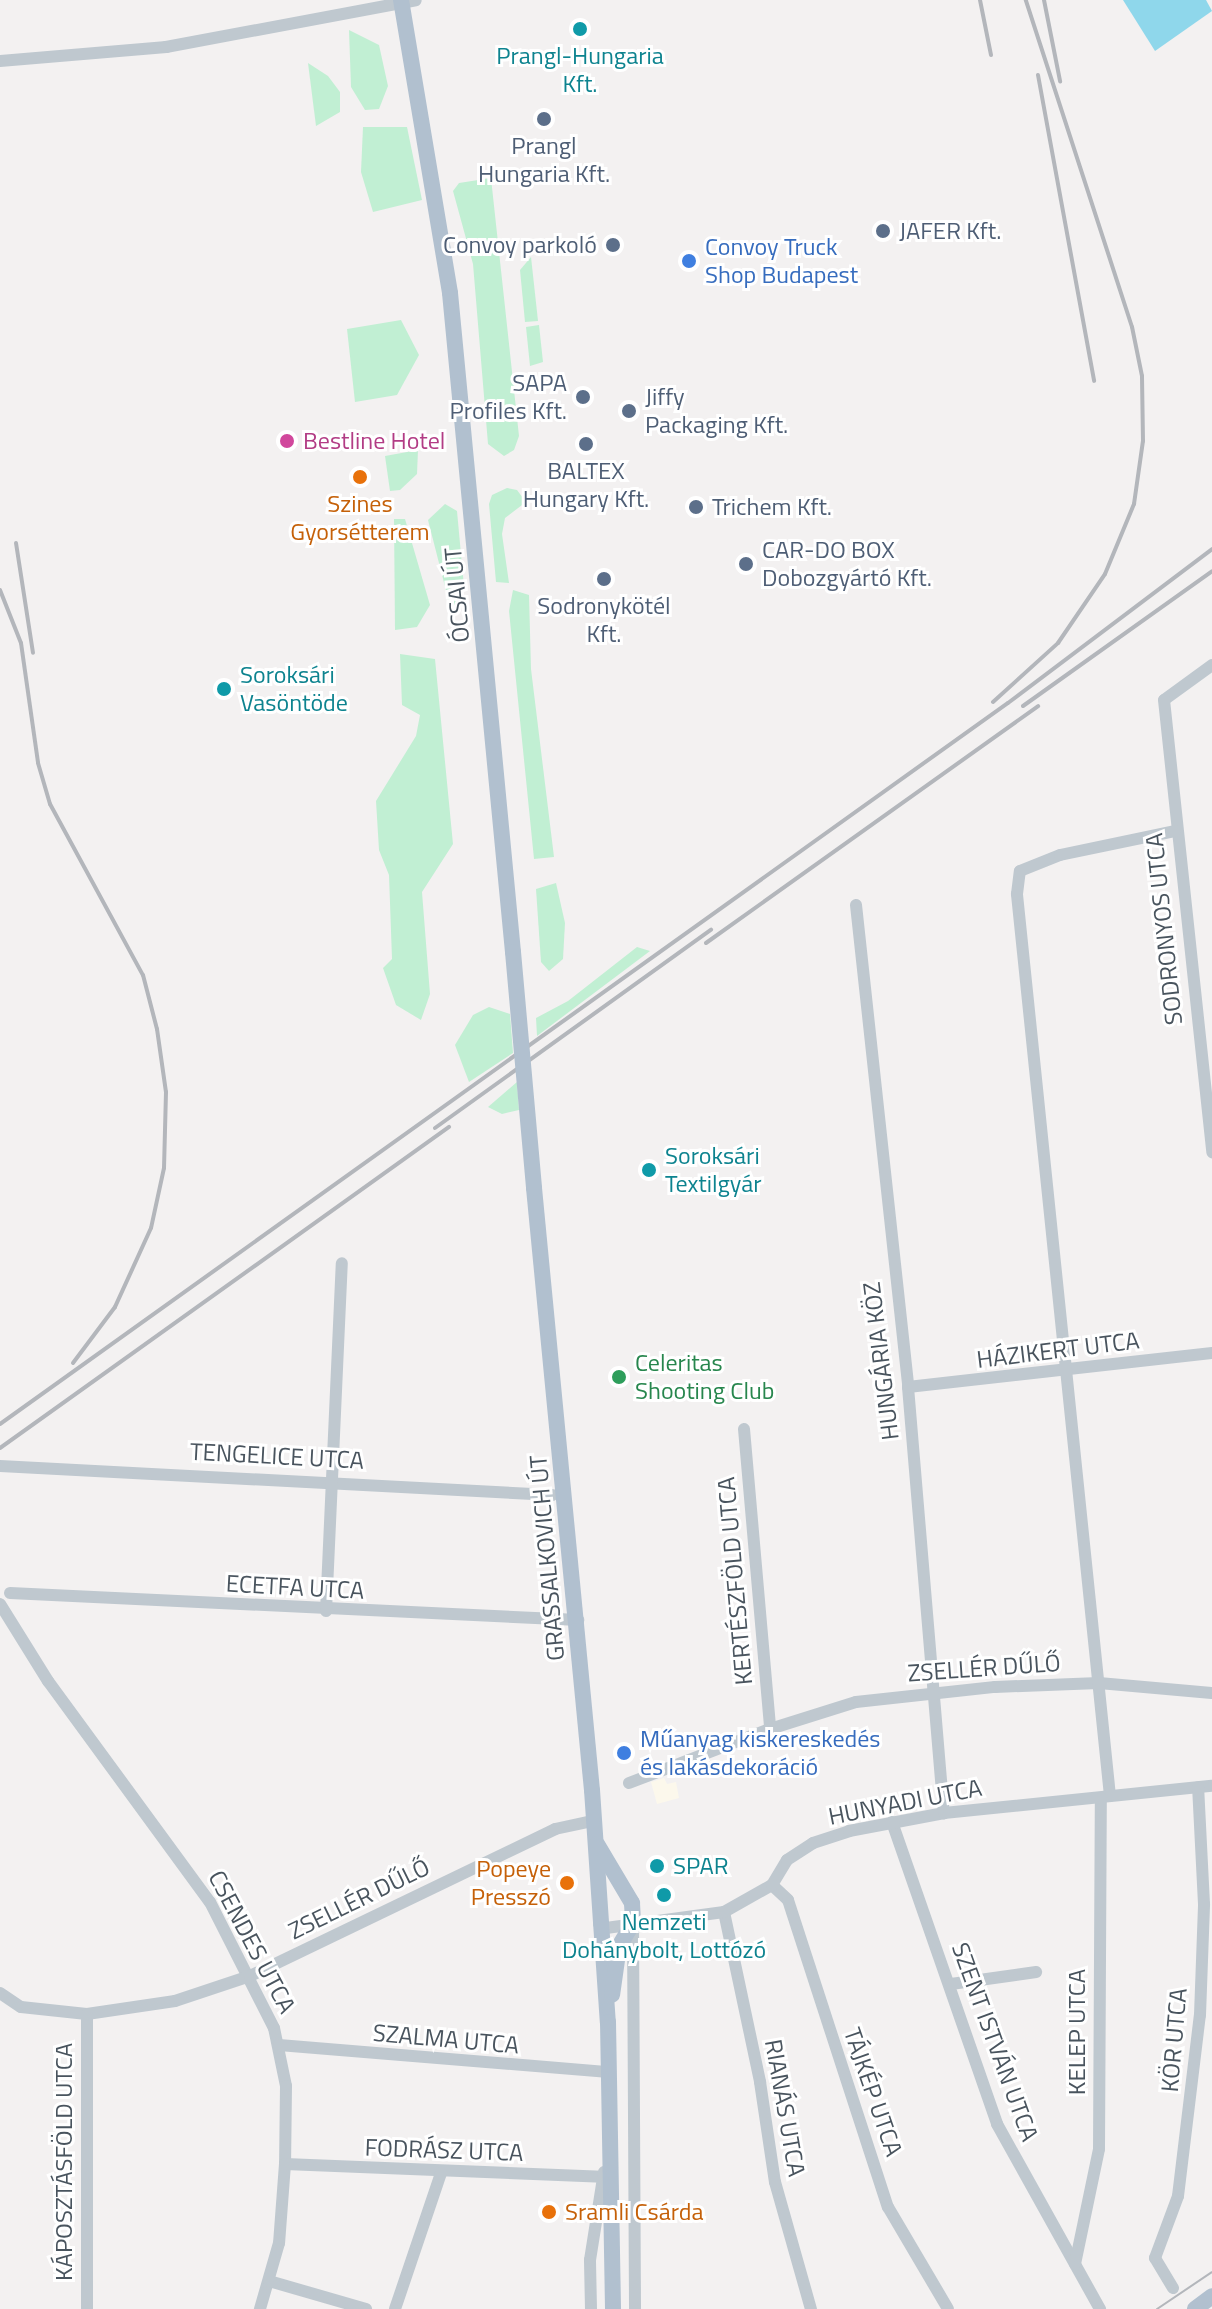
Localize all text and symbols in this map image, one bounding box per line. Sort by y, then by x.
marker: Prangl-Hungaria Kft. [571,20,589,38]
place label: Prangl-Hungaria Kft. [496,42,664,98]
marker: Prangl Hungaria Kft. [535,110,553,128]
place label: Prangl Hungaria Kft. [478,132,610,188]
place label: JAFER Kft. [899,217,1001,245]
marker: JAFER Kft. [874,222,892,240]
place label: Convoy parkoló [443,231,597,259]
place label: Convoy Truck Shop Budapest [705,233,858,289]
marker: Convoy parkoló [604,236,622,254]
marker: Convoy Truck Shop Budapest [680,252,698,270]
place label: SAPA Profiles Kft. [450,369,567,425]
place label: Jiffy Packaging Kft. [645,383,788,439]
marker: SAPA Profiles Kft. [574,388,592,406]
marker: Jiffy Packaging Kft. [620,402,638,420]
place label: Bestline Hotel [303,427,445,455]
marker: Bestline Hotel [278,432,296,450]
marker: BALTEX Hungary Kft. [577,435,595,453]
place label: BALTEX Hungary Kft. [523,457,649,513]
marker: Szines Gyorsétterem [351,468,369,486]
place label: Szines Gyorsétterem [290,490,430,546]
place label: Trichem Kft. [712,493,832,521]
marker: Trichem Kft. [687,498,705,516]
place label: CAR-DO BOX Dobozgyártó Kft. [762,536,932,592]
street label: ÓCSAI ÚT [439,546,475,644]
marker: CAR-DO BOX Dobozgyártó Kft. [737,555,755,573]
marker: Sodronykötél Kft. [595,570,613,588]
place label: Sodronykötél Kft. [537,592,671,648]
place label: Soroksári Vasöntöde [240,661,348,717]
marker: Soroksári Vasöntöde [215,680,233,698]
street label: SODRONYOS UTCA [1140,832,1188,1026]
place label: Soroksári Textilgyár [665,1142,762,1198]
marker: Soroksári Textilgyár [640,1161,658,1179]
street label: HUNGÁRIA KÖZ [857,1280,905,1442]
street label: HÁZIKERT UTCA [975,1326,1141,1374]
place label: Celeritas Shooting Club [635,1349,774,1405]
marker: Celeritas Shooting Club [610,1368,628,1386]
street label: TENGELICE UTCA [189,1437,365,1475]
street label: GRASSALKOVICH ÚT [524,1454,570,1662]
street label: KERTÉSZFÖLD UTCA [712,1476,758,1686]
street label: ECETFA UTCA [225,1569,365,1605]
street label: ZSELLÉR DŰLŐ [907,1648,1061,1688]
place label: Műanyag kiskereskedés és lakásdekoráció [640,1725,881,1781]
marker: Műanyag kiskereskedés és lakásdekoráció [615,1744,633,1762]
street label: HUNYADI UTCA [826,1773,984,1831]
street label: ZSELLÉR DŰLŐ [284,1852,434,1946]
place label: SPAR [673,1852,729,1880]
place label: Popeye Presszó [471,1855,551,1911]
marker: SPAR [648,1857,666,1875]
street label: CSENDES UTCA [202,1866,302,2018]
marker: Popeye Presszó [558,1874,576,1892]
marker: Nemzeti Dohánybolt, Lottózó [655,1886,673,1904]
place label: Nemzeti Dohánybolt, Lottózó [562,1908,766,1964]
street label: SZENT ISTVÁN UTCA [946,1939,1044,2145]
street label: KELEP UTCA [1063,1969,1091,2095]
street label: KÖR UTCA [1155,1987,1193,2093]
street label: SZALMA UTCA [372,2018,520,2060]
street label: TÁJKÉP UTCA [838,2024,908,2160]
street label: RIANÁS UTCA [759,2037,811,2179]
street label: KÁPOSZTÁSFÖLD UTCA [50,2043,78,2281]
street label: FODRÁSZ UTCA [364,2133,524,2167]
place label: Sramli Csárda [565,2198,703,2226]
marker: Sramli Csárda [540,2203,558,2221]

